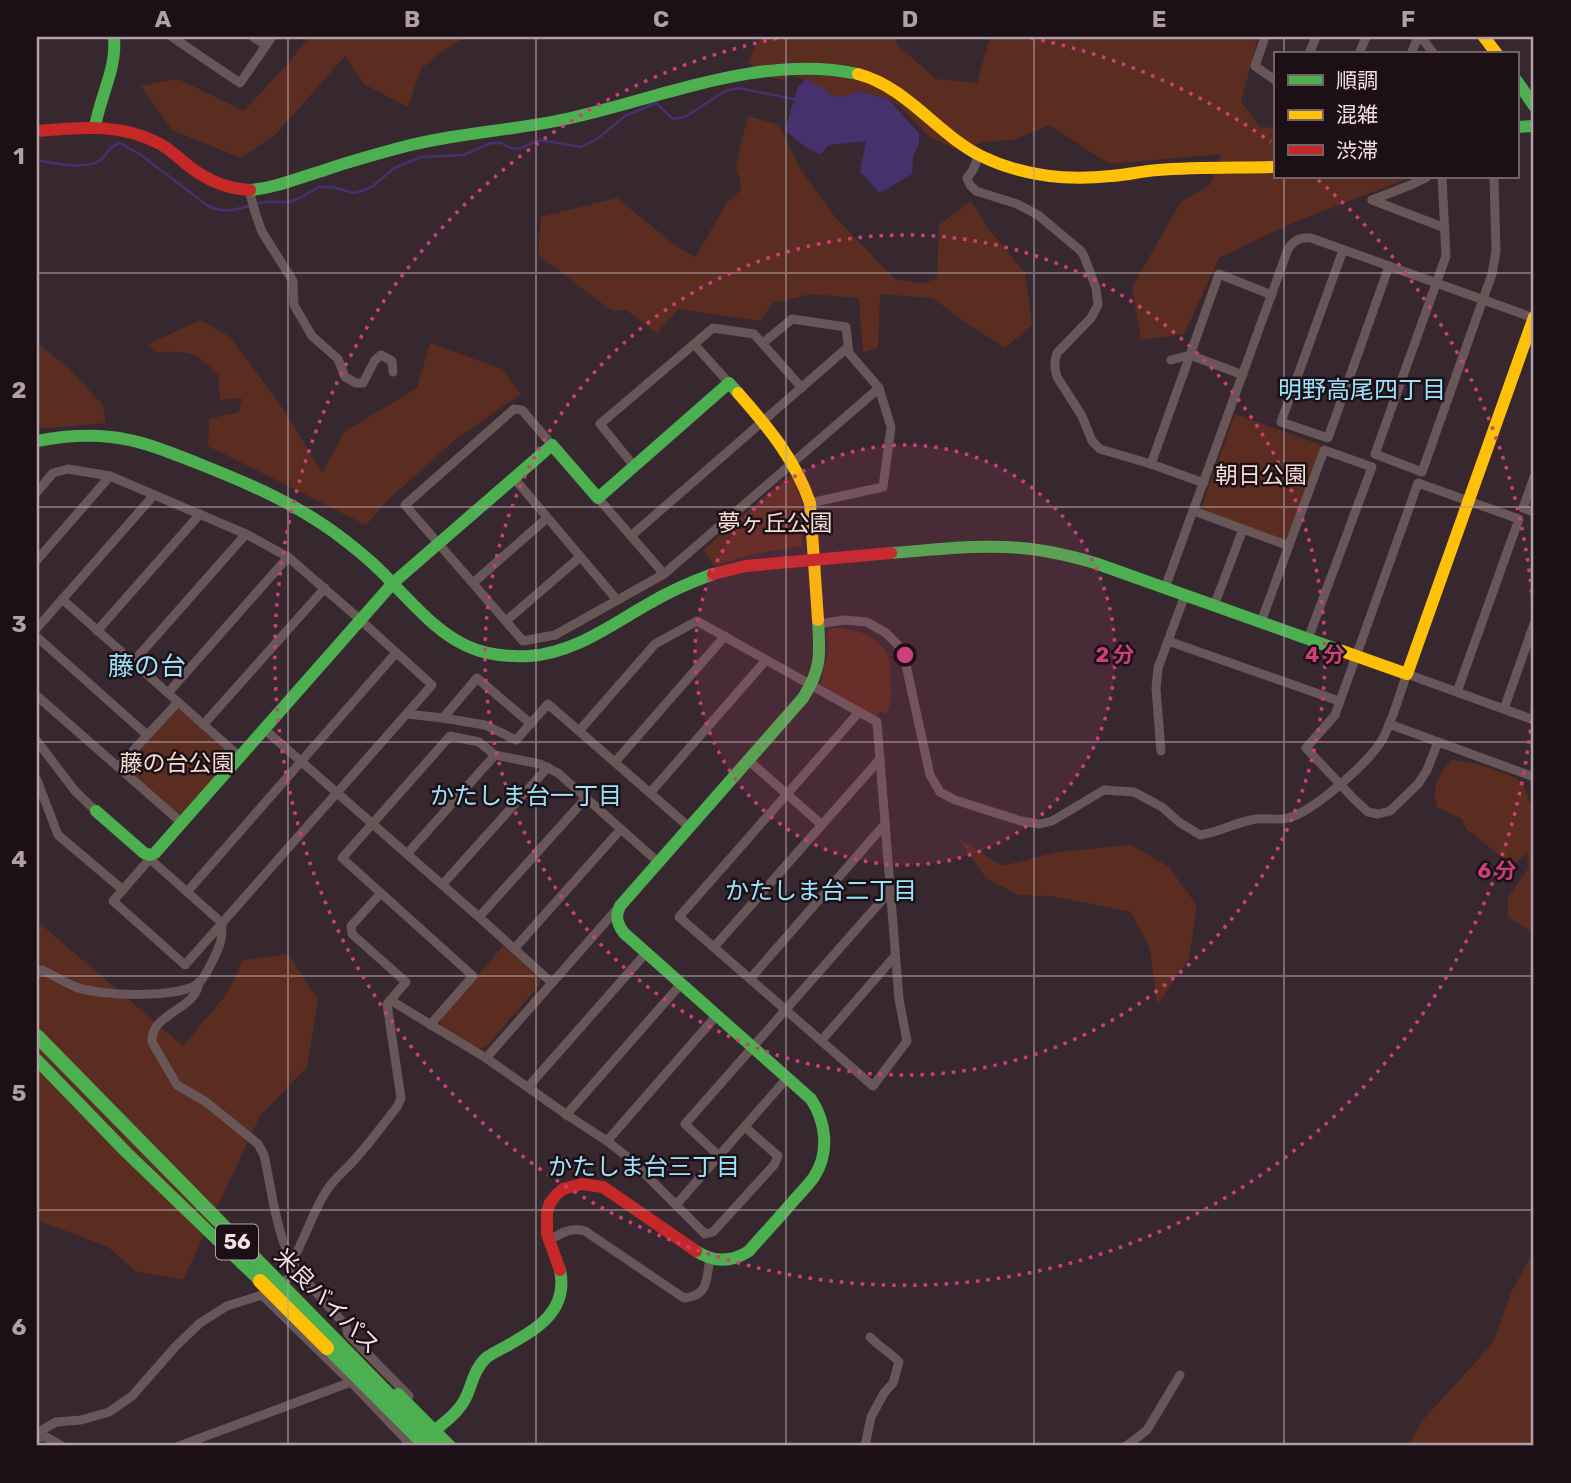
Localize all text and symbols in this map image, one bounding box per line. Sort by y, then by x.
text: A [155,5,172,33]
text: B [404,5,420,33]
text: C [653,5,669,33]
text: D [902,5,918,33]
text: E [1152,5,1166,33]
text: F [1401,5,1415,33]
legend [1274,52,1518,178]
text: 順調 [1336,68,1378,93]
text: 混雑 [1336,102,1378,127]
text: 渋滞 [1336,138,1378,163]
text: 1 [13,142,25,170]
text: 2 [12,376,26,404]
district label: 明野高尾四丁目 [1278,376,1446,404]
park label: 朝日公園 [1215,461,1307,489]
park label: 夢ヶ丘公園 [718,509,833,537]
text: 3 [11,610,27,638]
text: 2 分 [1095,642,1135,667]
text: 4 分 [1305,642,1345,667]
centre of rings [893,643,917,667]
district label: 藤の台 [108,651,186,682]
park label: 藤の台公園 [120,749,235,777]
district label: かたしま台一丁目 [430,782,622,810]
text: 4 [11,845,27,873]
text: 6 分 [1477,858,1517,883]
district label: かたしま台二丁目 [725,877,917,905]
text: 5 [12,1079,27,1107]
district label: かたしま台三丁目 [548,1153,740,1181]
road number: 56 [216,1224,258,1260]
street label: 米良バイパス [268,1242,386,1360]
text: 6 [12,1313,27,1341]

